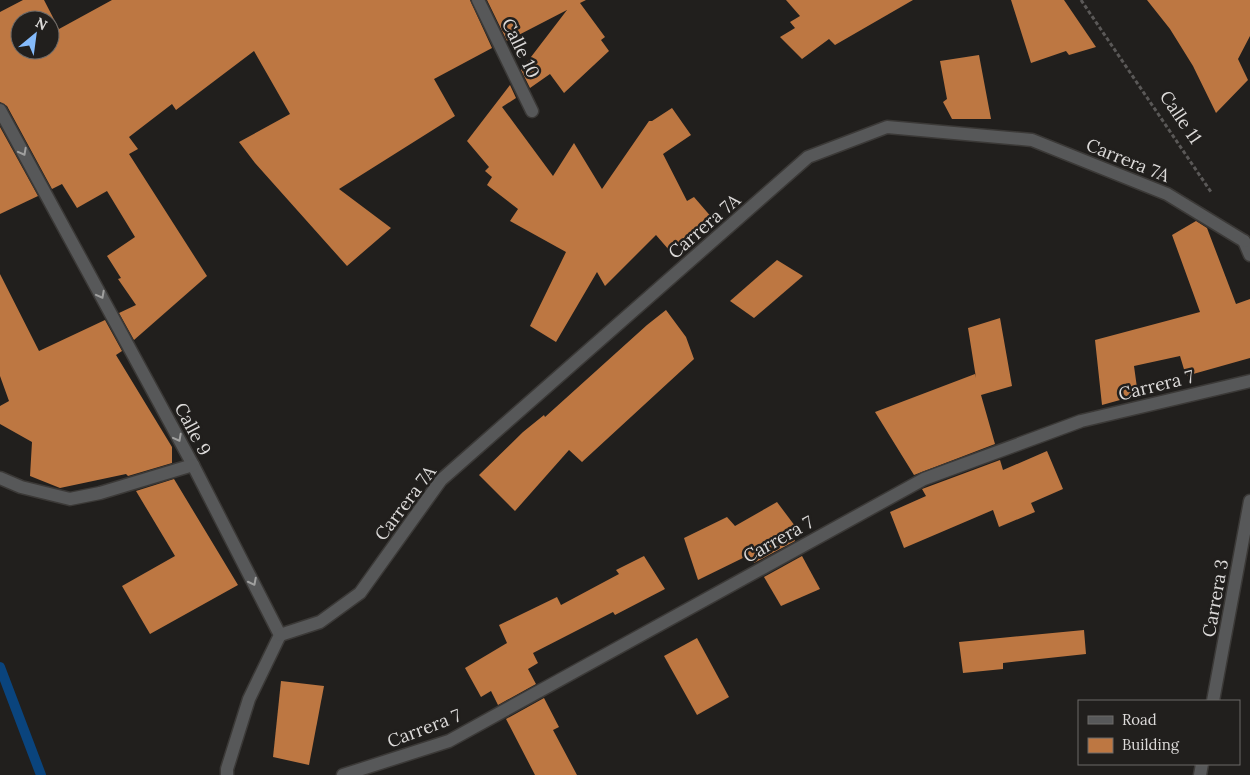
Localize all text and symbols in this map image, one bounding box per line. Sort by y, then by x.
north arrow [10,10,60,60]
text: N [32,13,51,34]
street label: Calle 10 [497,14,545,82]
street label: Calle 11 [1155,86,1207,148]
street label: Carrera 7A [1083,133,1174,187]
one-way arrow [17,147,27,156]
street label: Carrera 7A [663,188,745,264]
one-way arrow [95,290,105,299]
street label: Carrera 7 [1116,365,1196,405]
street label: Calle 9 [170,399,216,459]
one-way arrow [172,433,182,442]
street label: Carrera 7A [369,460,441,545]
street label: Carrera 7 [739,510,817,568]
street label: Carrera 3 [1197,557,1233,639]
one-way arrow [247,577,257,586]
legend [1078,700,1240,765]
street label: Carrera 7 [384,703,464,753]
text: Road [1122,710,1157,729]
text: Building [1122,735,1180,754]

